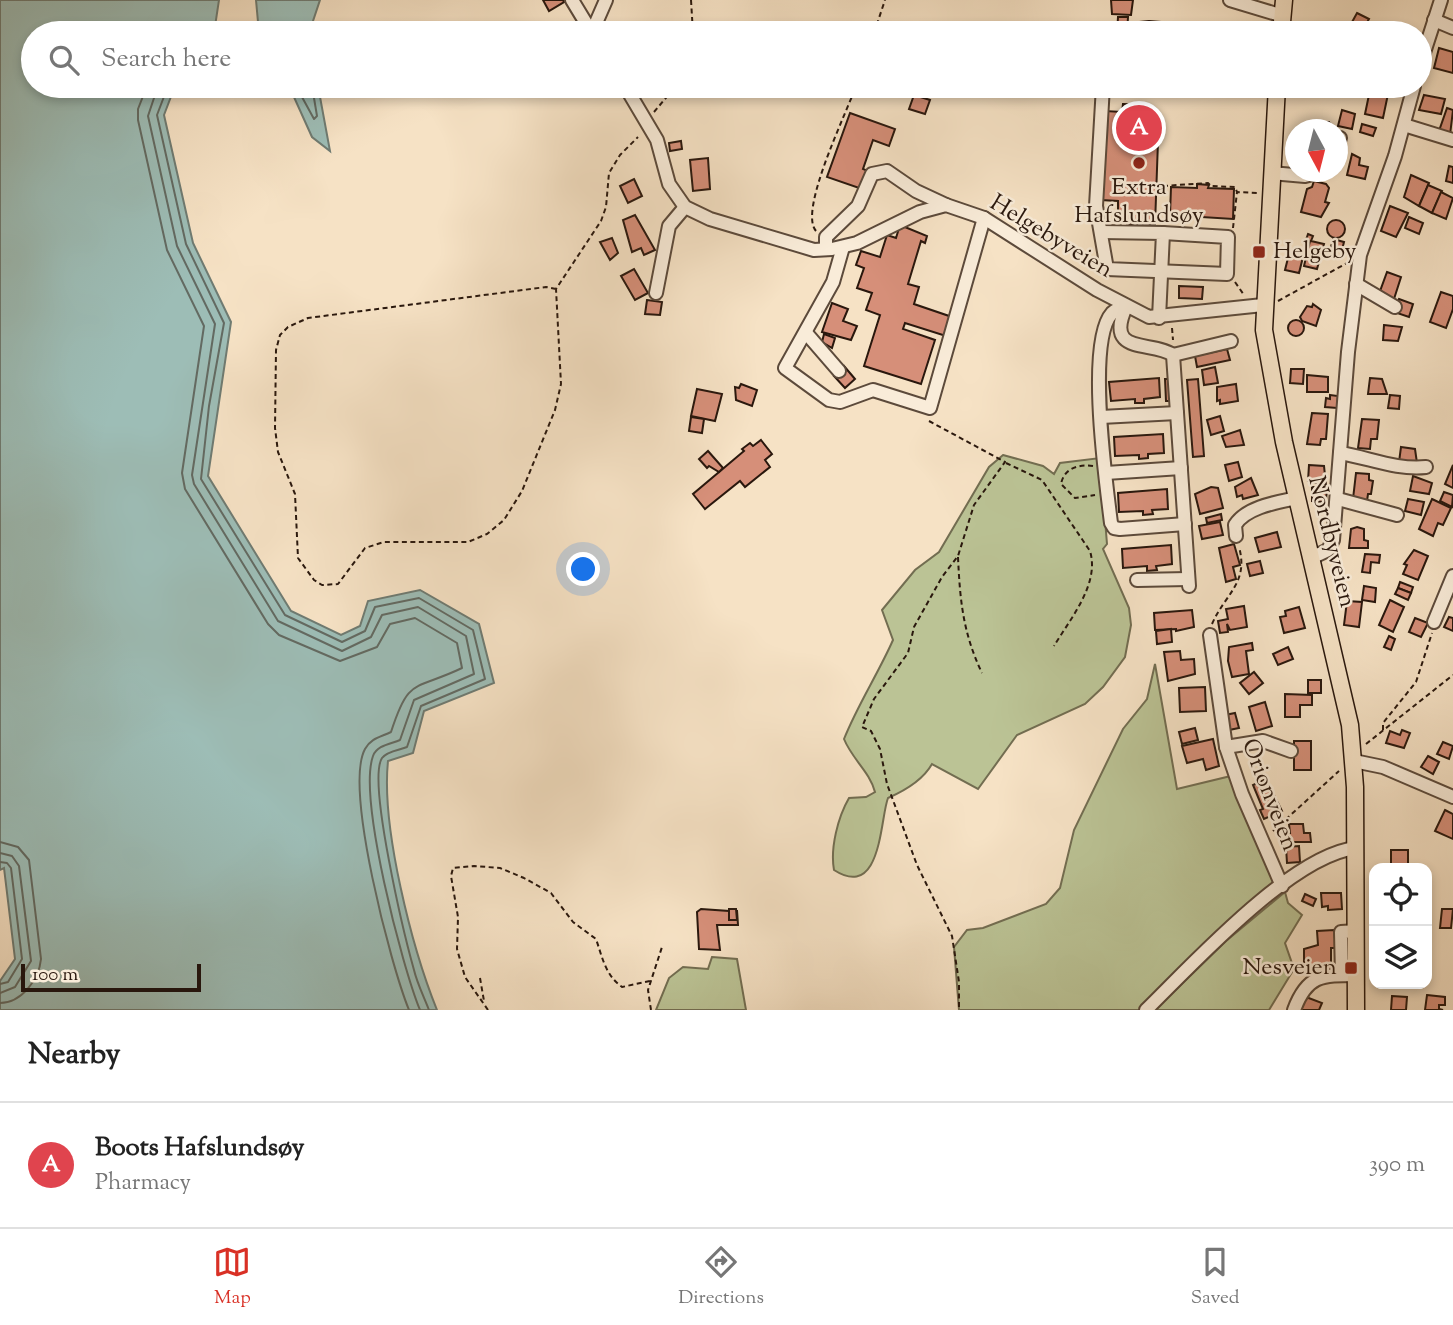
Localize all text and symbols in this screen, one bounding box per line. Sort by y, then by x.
search box [21,21,1432,98]
icon: search [45,41,83,79]
text: Search here [101,41,231,78]
pin: A [1116,102,1162,154]
north arrow [1285,119,1348,182]
marker: Extra Hafslundsøy [1131,155,1147,171]
place label: Extra Hafslundsøy [1074,171,1204,233]
street label: Helgebyveien [983,187,1119,287]
place label: Helgeby [1273,235,1356,269]
marker: Helgeby [1251,244,1267,260]
street label: Nordbyveien [1298,473,1364,611]
your location [566,552,600,586]
street label: Orionveien [1232,734,1306,856]
map controls [1369,863,1432,989]
button: locate [1369,863,1432,926]
button: layers [1369,926,1432,989]
place label: Nesveien [1242,951,1337,985]
marker: Nesveien [1343,960,1359,976]
scale bar [21,961,201,993]
text: 100 m [32,962,78,989]
text: Nearby [28,1034,120,1077]
text: Boots Hafslundsøy [95,1130,304,1167]
text: A [42,1149,60,1182]
text: 390 m [1369,1149,1425,1182]
text: Pharmacy [95,1167,191,1200]
tab: Map [213,1243,251,1312]
tab: Directions [678,1243,764,1312]
tab: Saved [1191,1243,1240,1312]

